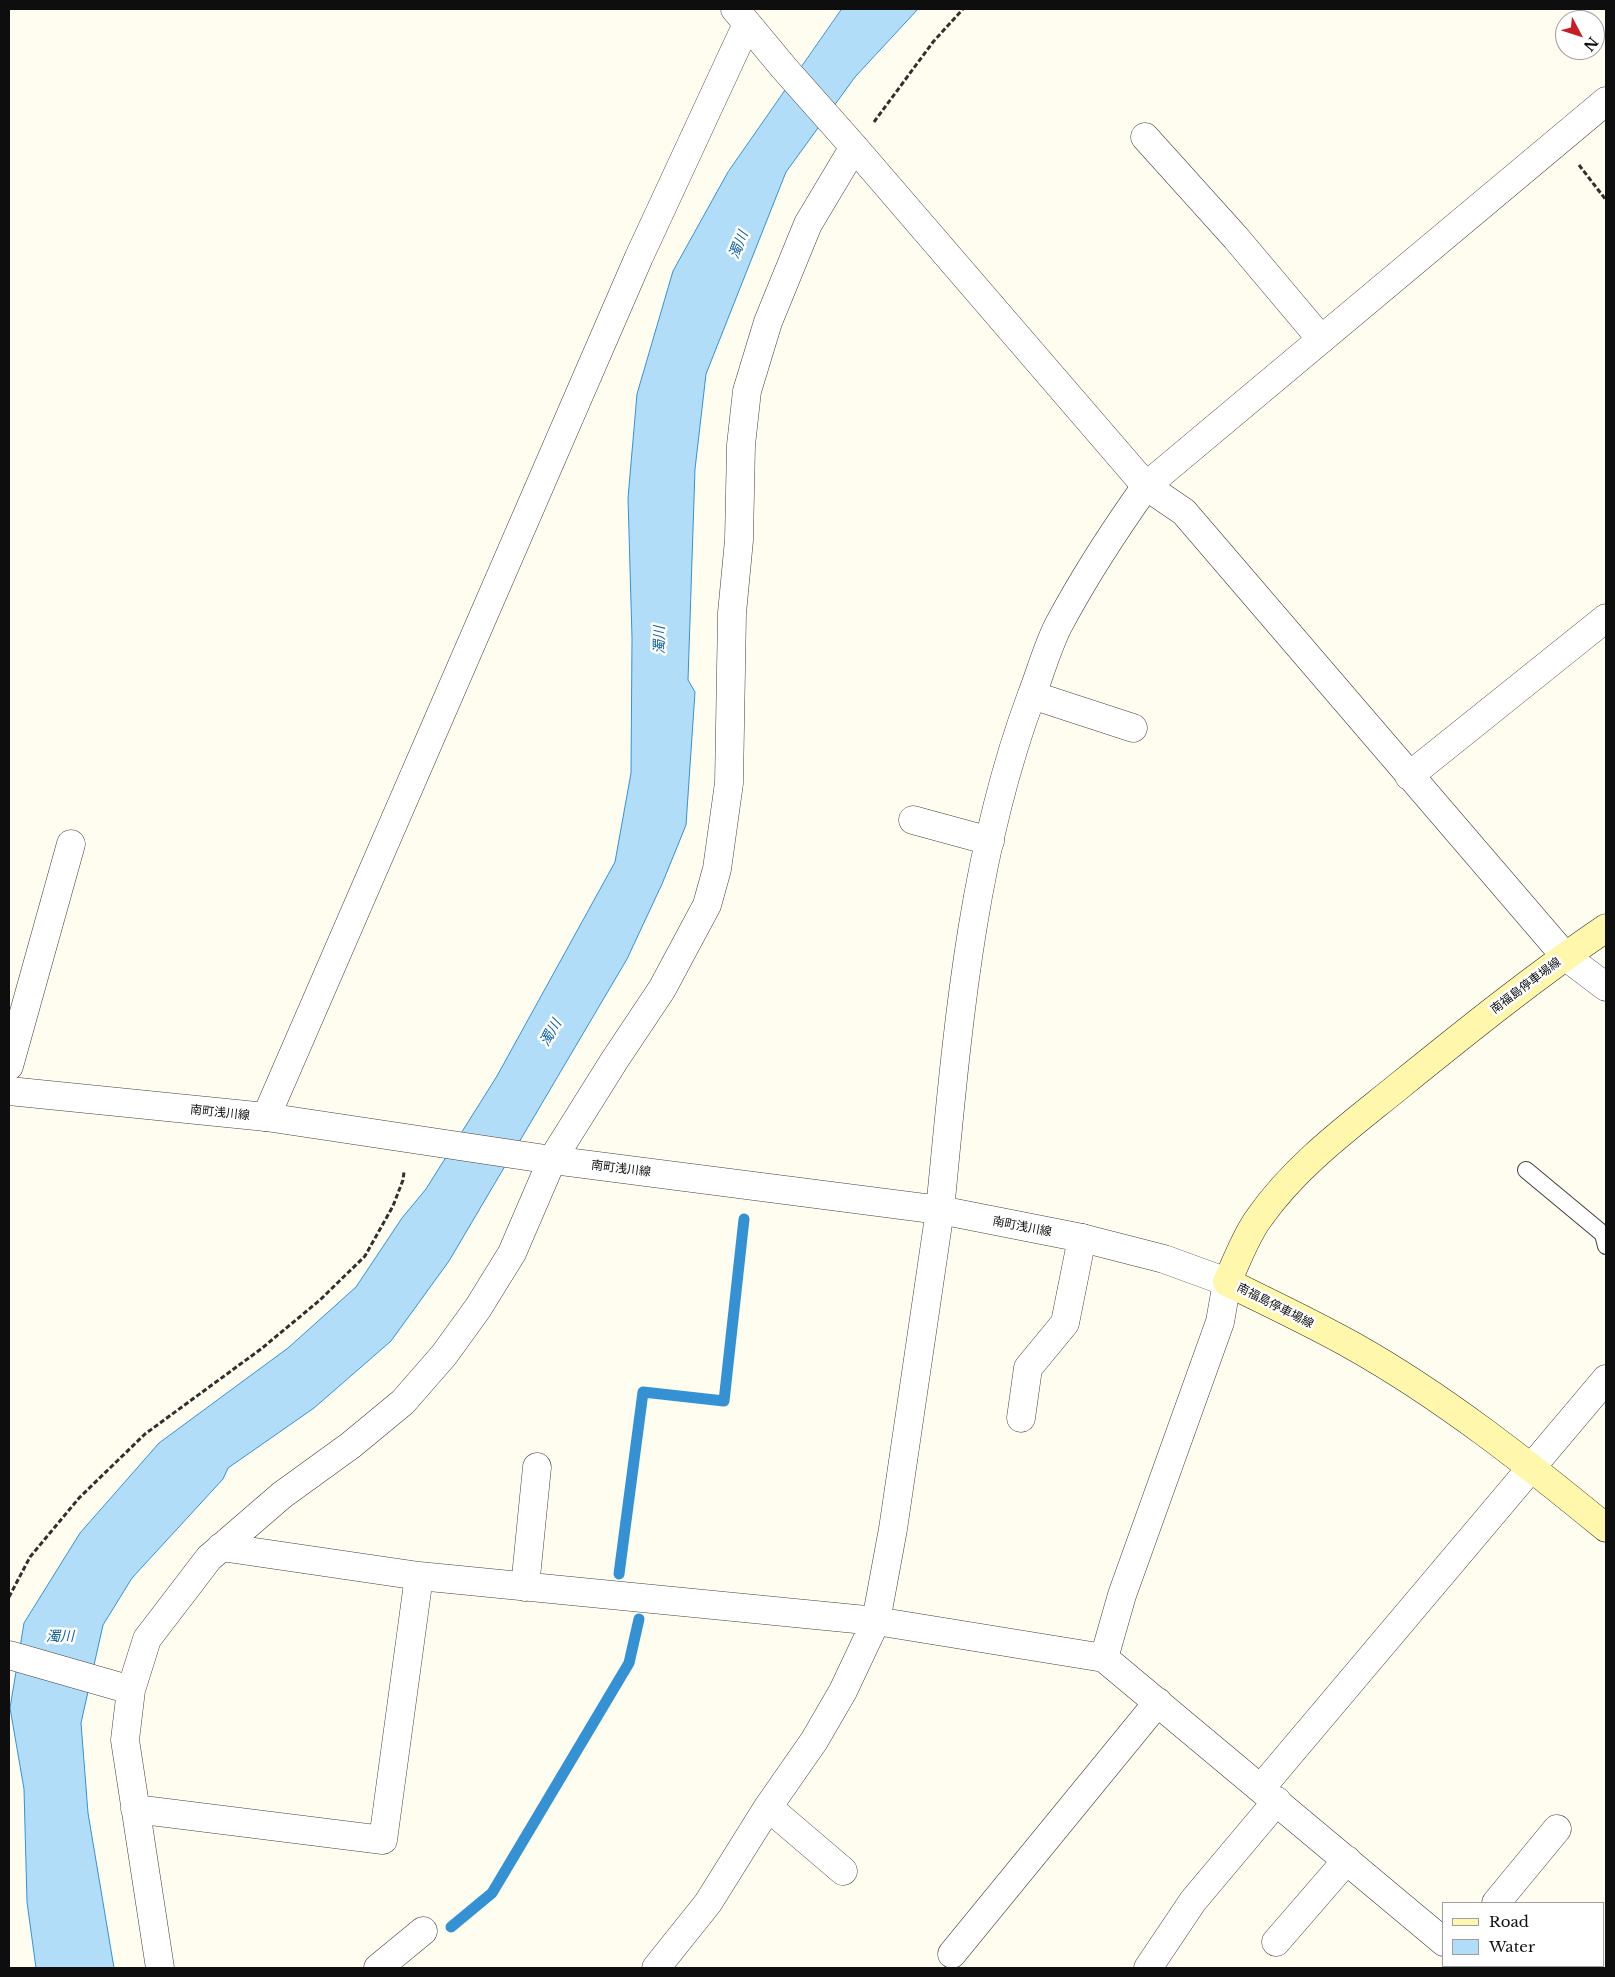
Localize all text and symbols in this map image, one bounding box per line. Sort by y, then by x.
north arrow [1555,10,1605,60]
text: N [1580,33,1602,55]
water label: 濁川 [726,229,752,261]
water label: 濁川 [652,626,668,654]
street label: 南福島停車場線 [1488,955,1564,1017]
water label: 濁川 [537,1017,565,1049]
street label: 南町浅川線 [189,1103,251,1123]
street label: 南町浅川線 [590,1158,652,1180]
street label: 南町浅川線 [991,1214,1053,1240]
street label: 南福島停車場線 [1234,1281,1316,1331]
water label: 濁川 [46,1629,74,1645]
legend [1442,1902,1605,1967]
text: Road [1489,1912,1529,1931]
text: Water [1489,1937,1535,1956]

